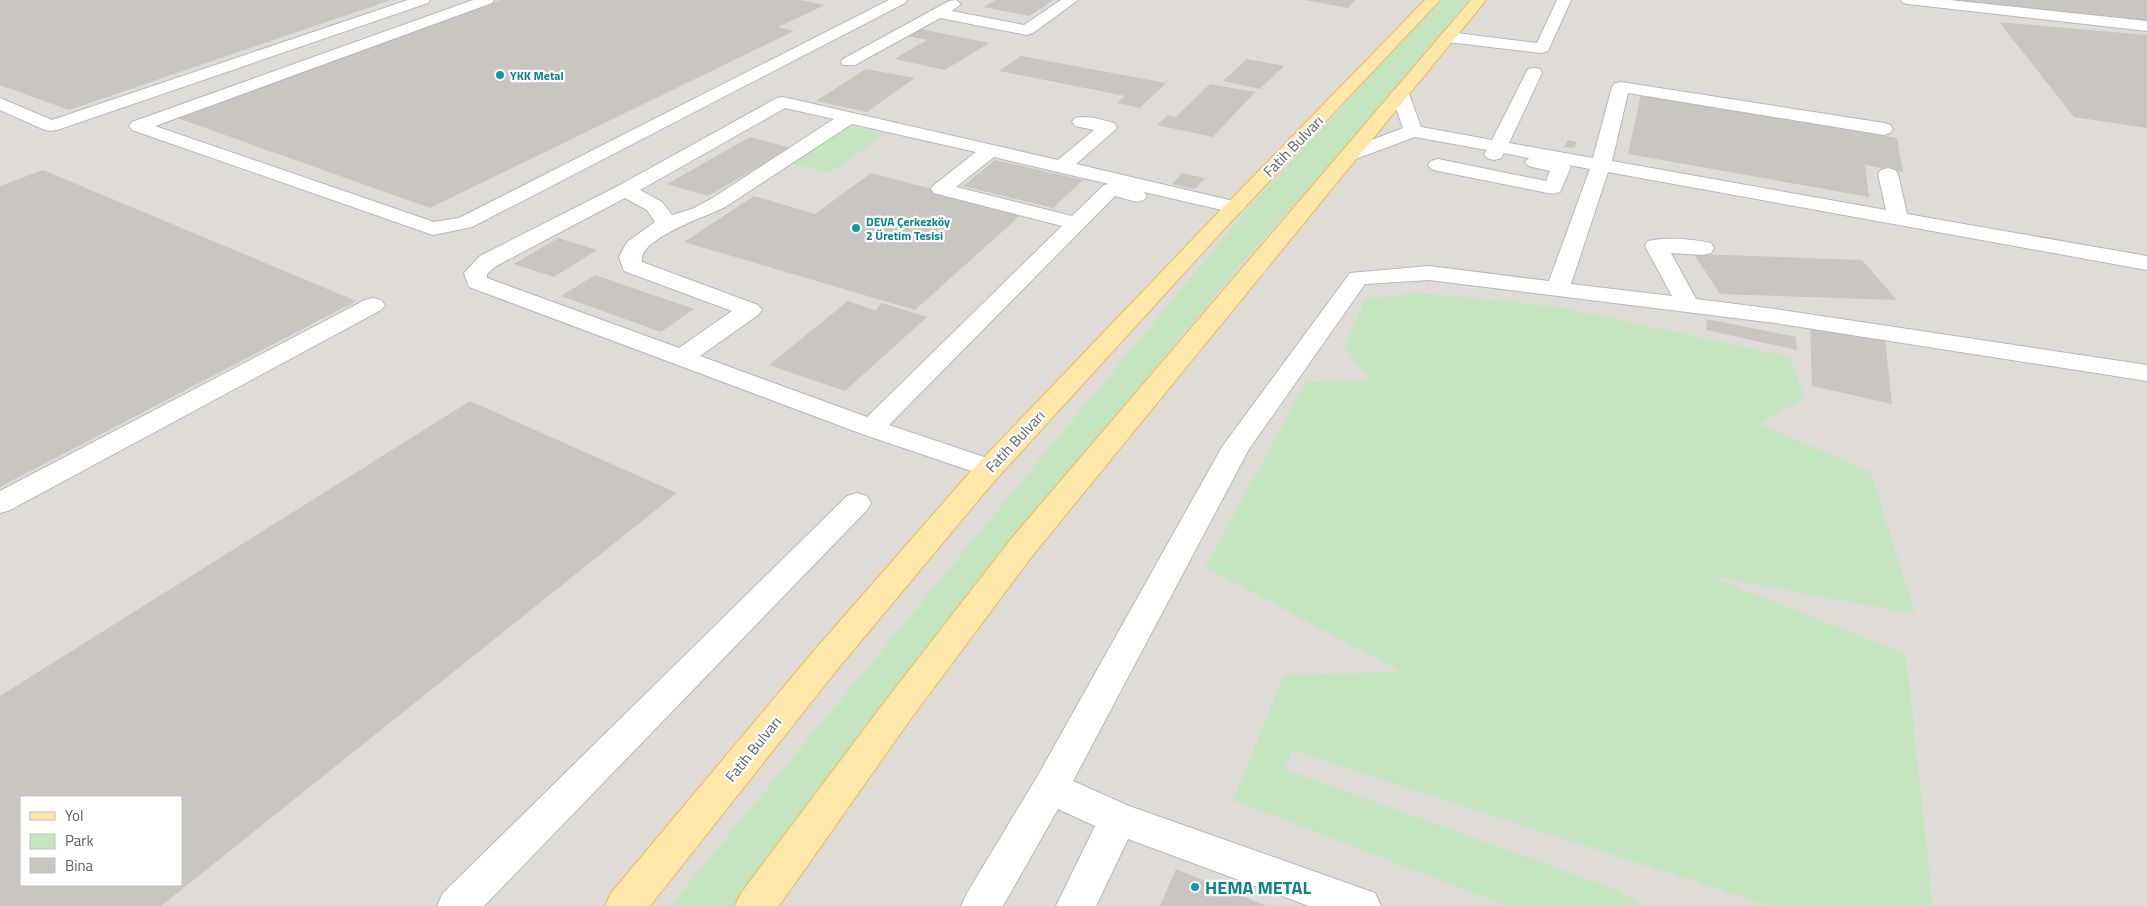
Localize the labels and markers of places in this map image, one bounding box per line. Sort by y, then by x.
place label: YKK Metal [510,66,564,85]
marker: YKK Metal [494,69,506,81]
place label: DEVA Çerkezköy 2 Üretim Tesisi [866,212,950,245]
marker: DEVA Çerkezköy 2 Üretim Tesisi [850,222,862,234]
place label: HEMA METAL [1205,874,1311,901]
marker: HEMA METAL [1189,881,1201,893]

